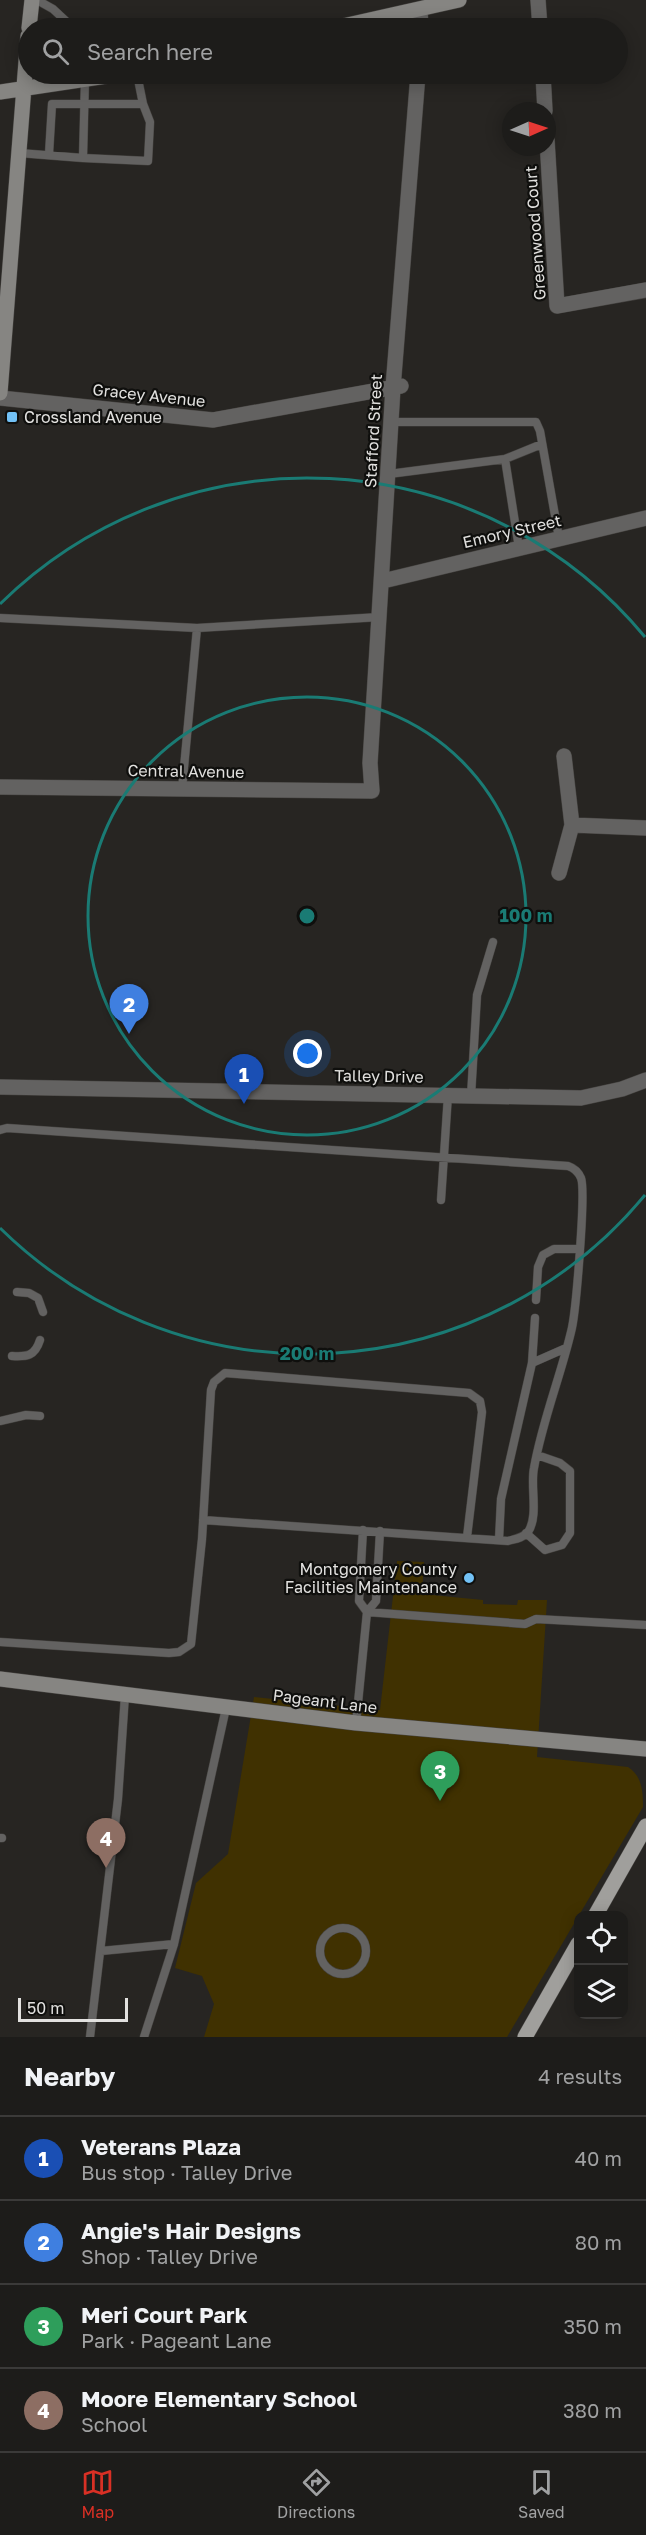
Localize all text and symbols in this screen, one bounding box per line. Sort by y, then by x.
search box [18,18,628,84]
icon: search [39,35,72,68]
text: Search here [87,38,213,65]
north arrow [502,102,556,156]
street label: Greenwood Court [520,165,550,301]
street label: Stafford Street [360,374,386,488]
street label: Gracey Avenue [92,379,206,411]
place label: Crossland Avenue [24,407,162,427]
marker: Crossland Avenue [5,410,19,424]
street label: Emory Street [461,510,563,552]
street label: Central Avenue [127,760,245,782]
text: 100 m [500,904,552,926]
centre of rings [297,906,317,926]
pin: 2 [110,984,148,1034]
your location [293,1039,322,1068]
pin: 1 [224,1054,264,1104]
street label: Talley Drive [334,1065,424,1087]
text: 200 m [280,1342,334,1364]
place label: Montgomery County Facilities Maintenance [285,1559,457,1597]
marker: Montgomery County Facilities Maintenance [462,1571,476,1585]
street label: Pageant Lane [272,1685,378,1717]
pin: 3 [420,1752,460,1801]
pin: 4 [86,1818,126,1868]
map controls [574,1911,628,2019]
button: locate [574,1911,628,1965]
button: layers [574,1965,628,2019]
scale bar [18,1995,128,2022]
text: 50 m [27,1998,64,2018]
text: Nearby [24,2061,115,2092]
text: 4 results [538,2064,622,2088]
text: Veterans Plaza [81,2133,241,2160]
text: 1 [38,2146,49,2170]
text: 40 m [575,2146,622,2170]
text: Bus stop · Talley Drive [81,2160,292,2184]
text: Angie's Hair Designs [81,2217,301,2244]
text: 2 [37,2230,50,2254]
text: 80 m [575,2230,622,2254]
text: Shop · Talley Drive [81,2244,258,2268]
text: Meri Court Park [81,2301,247,2328]
text: 3 [37,2314,50,2338]
text: 350 m [564,2314,622,2338]
text: Park · Pageant Lane [81,2328,272,2352]
text: Moore Elementary School [81,2385,357,2412]
text: 4 [37,2398,50,2422]
text: 380 m [563,2398,622,2422]
text: School [81,2412,147,2436]
tab: Map [81,2466,114,2522]
tab: Directions [277,2466,355,2522]
tab: Saved [518,2466,565,2522]

